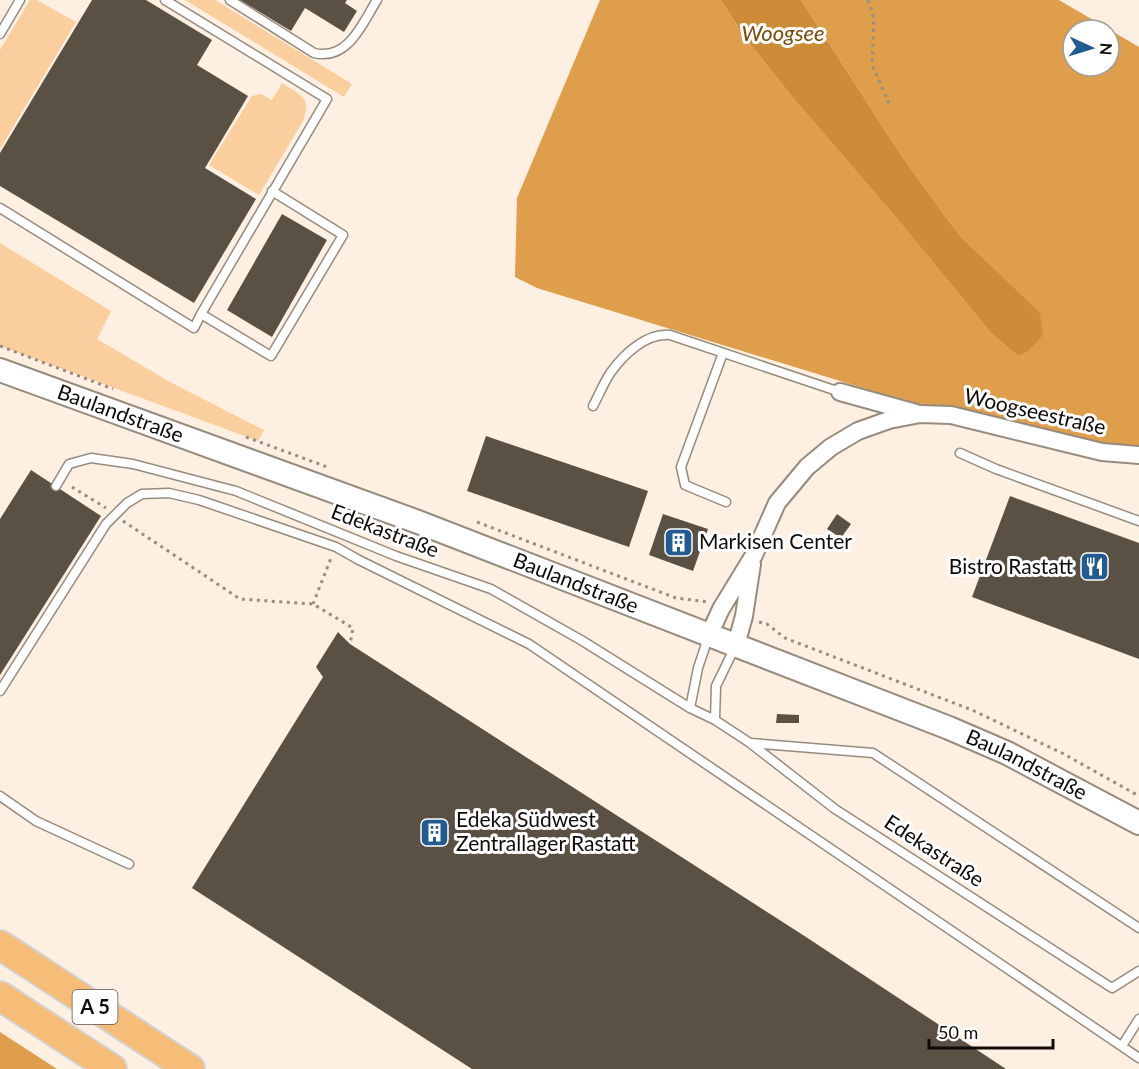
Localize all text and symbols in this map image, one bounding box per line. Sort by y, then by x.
north arrow [1061,18,1121,78]
water label: Woogsee [741,19,825,46]
text: N [1097,42,1116,56]
street label: Baulandstraße [54,378,187,447]
street label: Woogseestraße [962,382,1108,439]
street label: Edekastraße [328,498,443,562]
building icon: Markisen Center [662,526,694,558]
place label: Markisen Center [699,528,852,553]
street label: Baulandstraße [510,546,642,617]
restaurant icon: Bistro Rastatt [1078,551,1110,583]
place label: Bistro Rastatt [949,553,1074,578]
street label: Baulandstraße [963,723,1092,804]
place label: Edeka Südwest Zentrallager Rastatt [456,806,636,855]
street label: Edekastraße [880,808,989,891]
building icon: Edeka Südwest Zentrallager Rastatt [419,816,451,848]
road number: A 5 [72,990,118,1024]
scale bar [929,1012,1054,1050]
text: 50 m [938,1021,978,1043]

